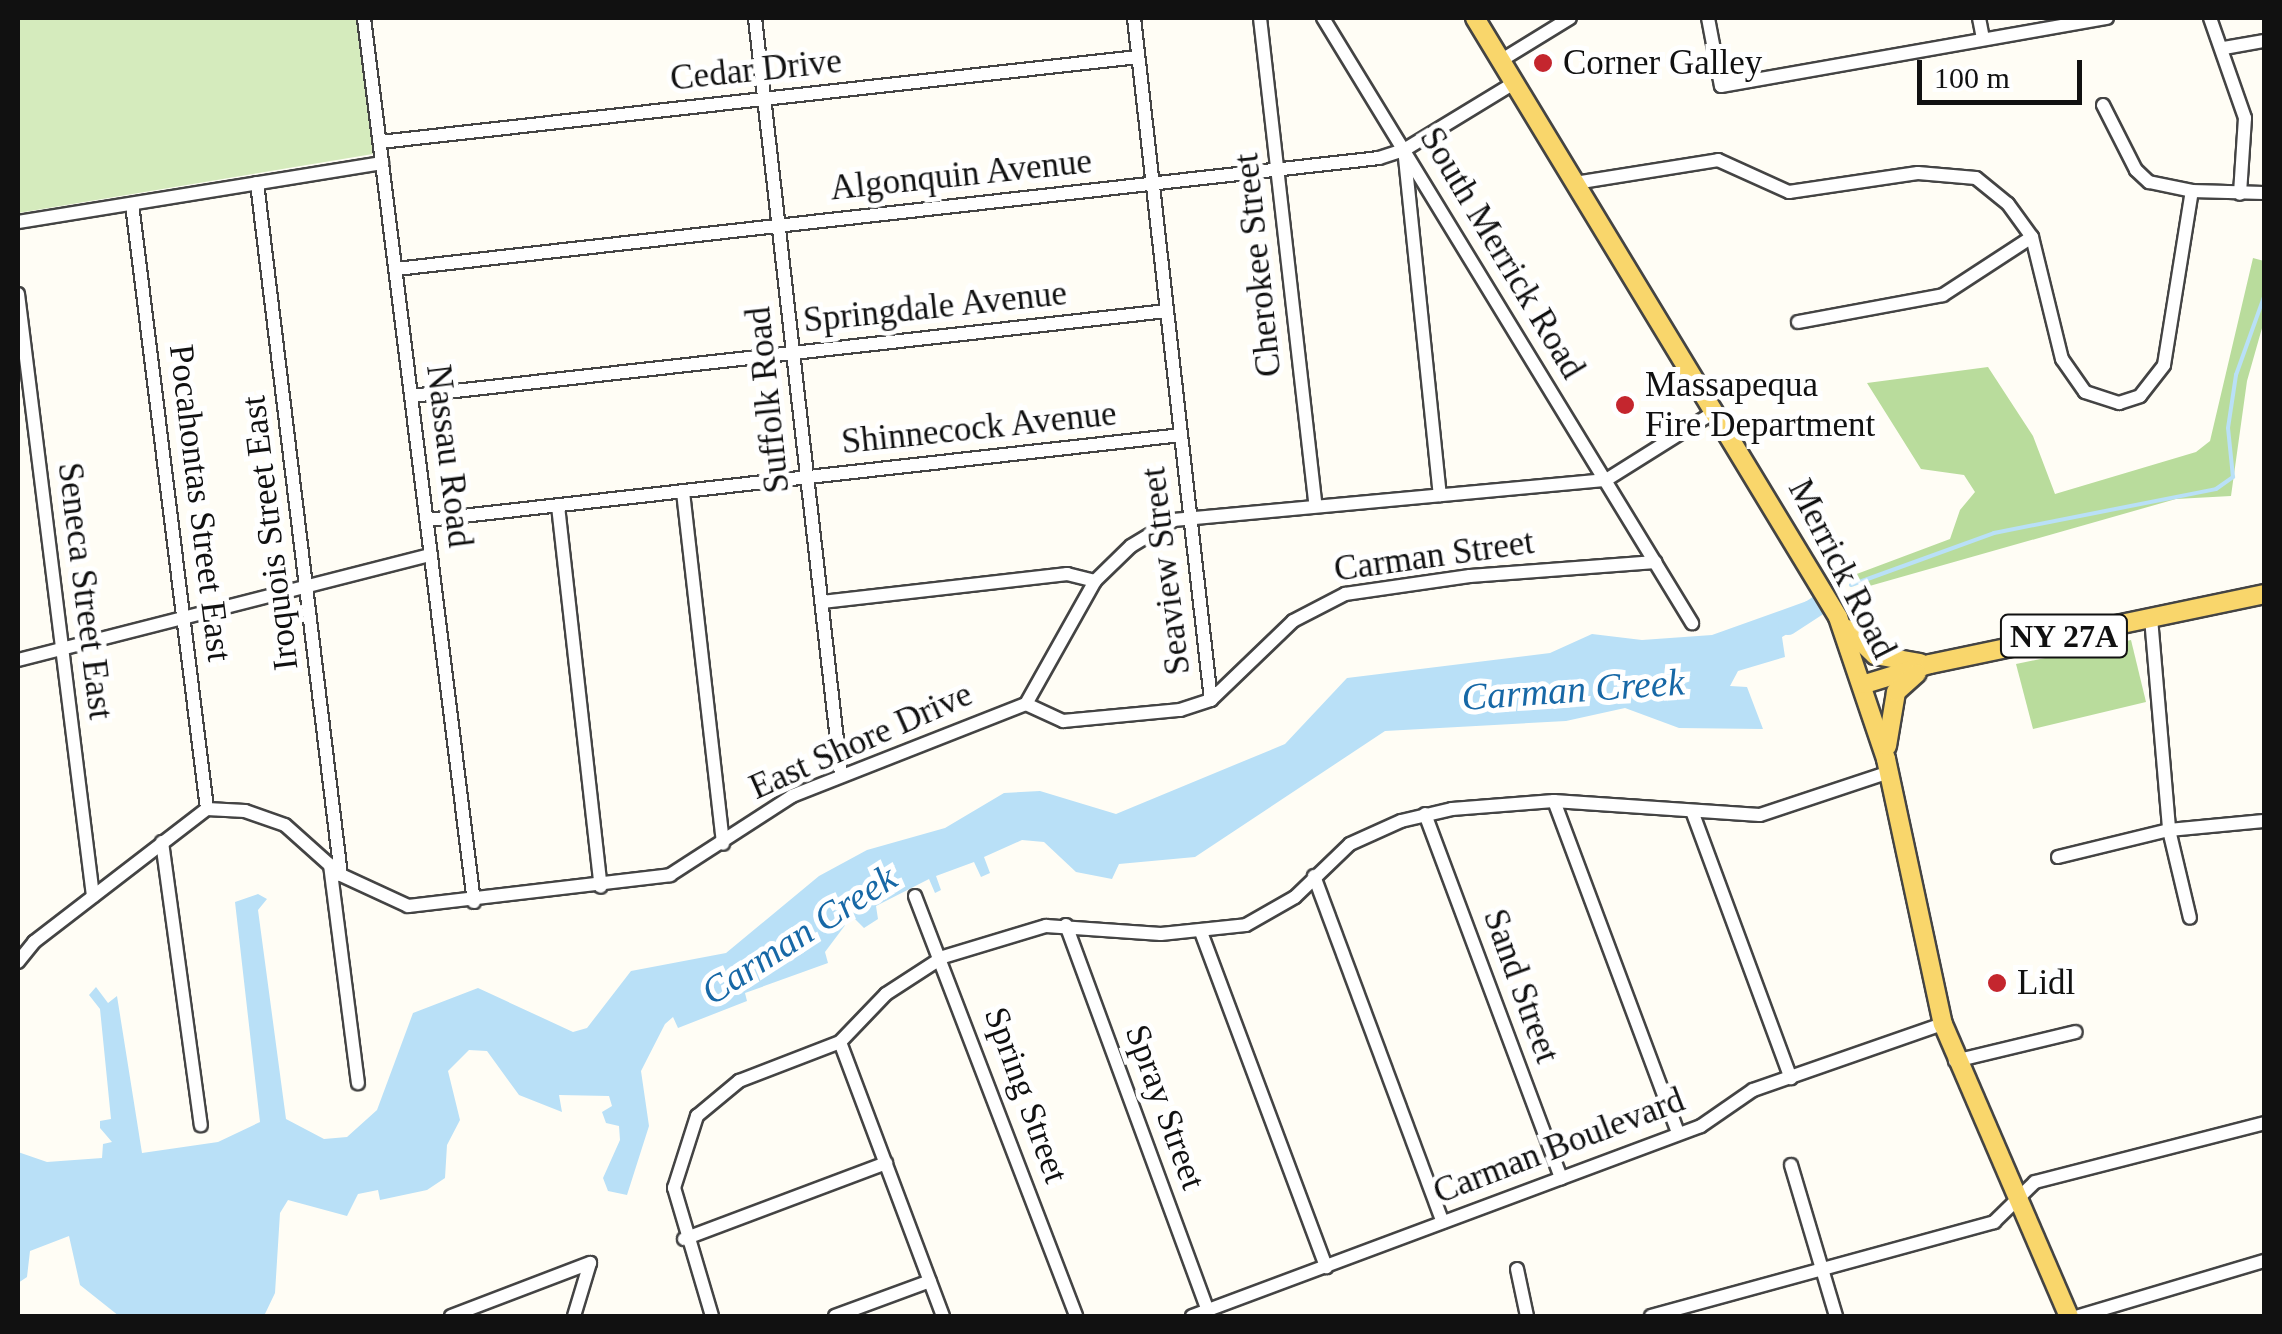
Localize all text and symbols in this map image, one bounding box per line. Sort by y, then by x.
street label: Cedar Drive [668,40,844,100]
scale bar [1922,40,2087,102]
place label: Corner Galley [1563,42,1762,84]
marker: Corner Galley [1532,52,1554,74]
text: 100 m [1934,61,2010,94]
street label: South Merrick Road [1410,120,1594,386]
street label: Algonquin Avenue [827,140,1095,210]
street label: Cherokee Street [1225,151,1291,379]
street label: Springdale Avenue [800,272,1070,342]
street label: Suffolk Road [737,305,799,495]
street label: Pocahontas Street East [160,342,240,664]
street label: Nassau Road [417,362,481,550]
place label: Massapequa Fire Department [1645,364,1875,446]
street label: Iroquois Street East [232,393,308,673]
street label: Shinnecock Avenue [838,393,1120,463]
marker: Massapequa Fire Department [1614,394,1636,416]
street label: Seneca Street East [48,460,122,722]
street label: Seaview Street [1132,465,1200,677]
street label: Merrick Road [1779,472,1905,666]
street label: Carman Street [1331,521,1537,591]
road number: NY 27A [1999,609,2129,663]
water label: Carman Creek [1460,659,1686,721]
street label: East Shore Drive [743,673,979,809]
water label: Carman Creek [693,855,905,1015]
street label: Sand Street [1474,903,1568,1069]
place label: Lidl [2017,962,2075,1004]
marker: Lidl [1986,972,2008,994]
street label: Spring Street [975,1001,1077,1189]
street label: Spray Street [1116,1019,1214,1195]
street label: Carman Boulevard [1428,1079,1690,1213]

